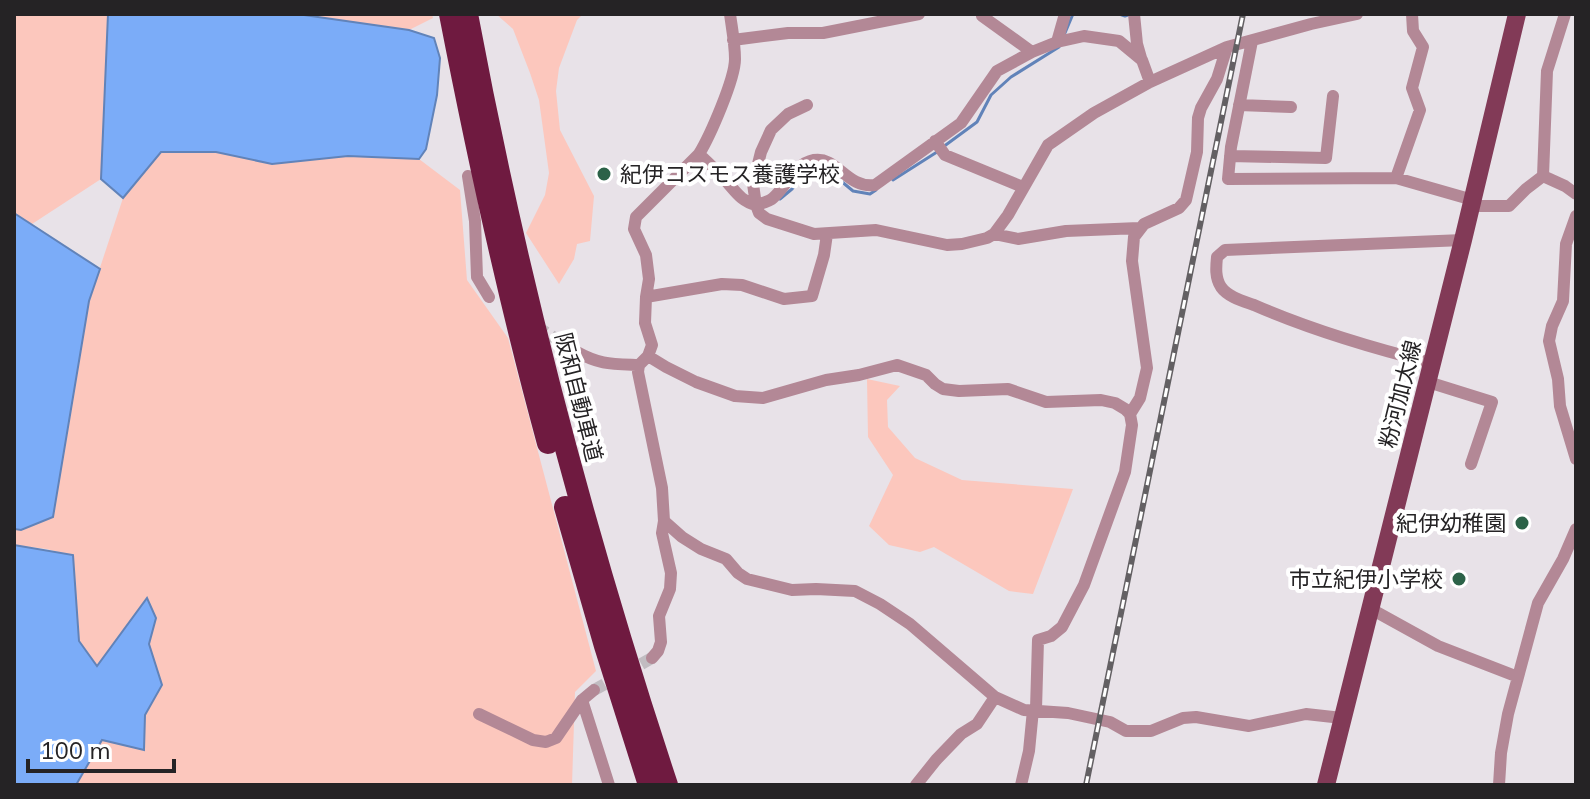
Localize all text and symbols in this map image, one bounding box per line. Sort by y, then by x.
place label: 紀伊コスモス養護学校 [620,160,840,188]
marker: 紀伊コスモス養護学校 [595,165,613,183]
street label: 阪和自動車道 [549,330,609,464]
street label: 粉河加太線 [1373,337,1427,451]
place label: 紀伊幼稚園 [1396,509,1506,537]
marker: 紀伊幼稚園 [1513,514,1531,532]
place label: 市立紀伊小学校 [1289,565,1443,593]
marker: 市立紀伊小学校 [1450,570,1468,588]
scale bar [28,723,174,773]
text: 100 m [40,735,111,765]

